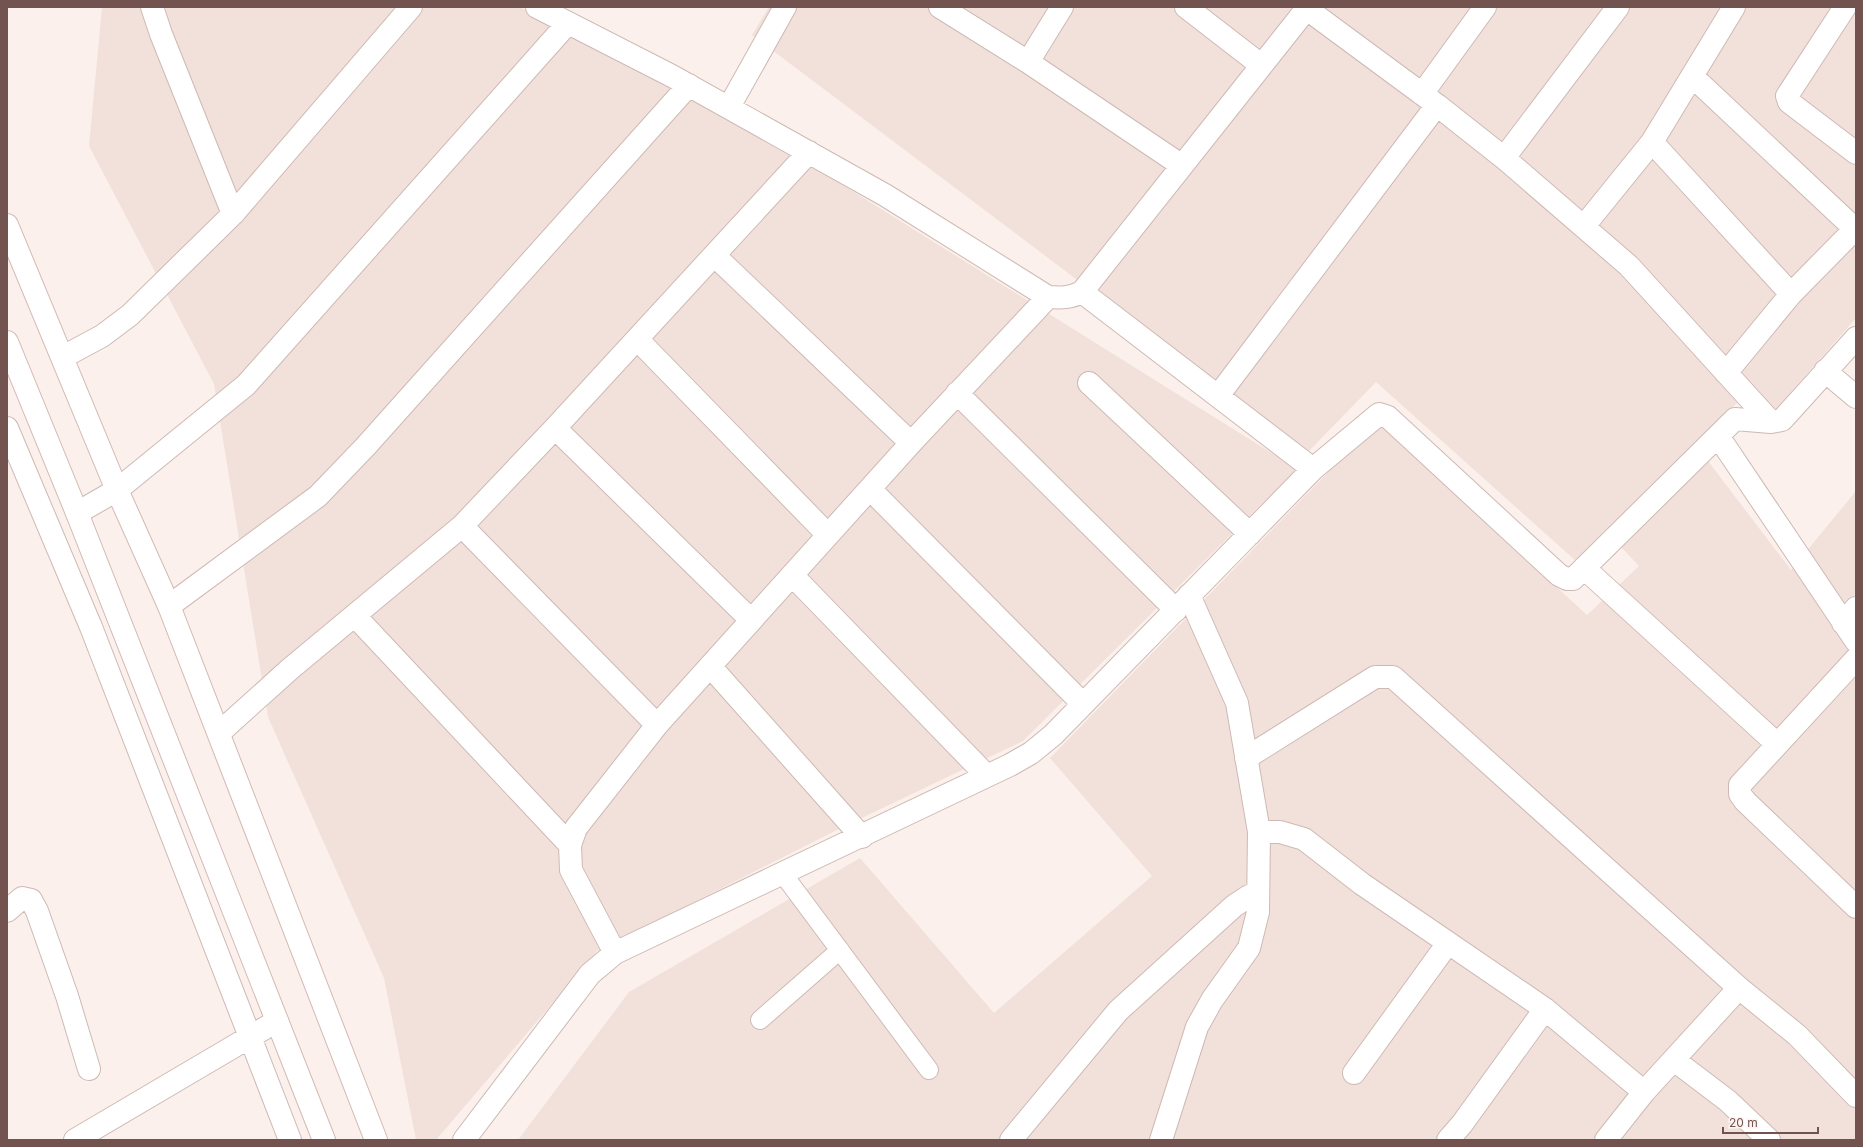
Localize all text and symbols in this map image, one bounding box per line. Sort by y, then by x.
scale bar [1723,1109,1818,1135]
text: 20 m [1729,1115,1758,1130]

